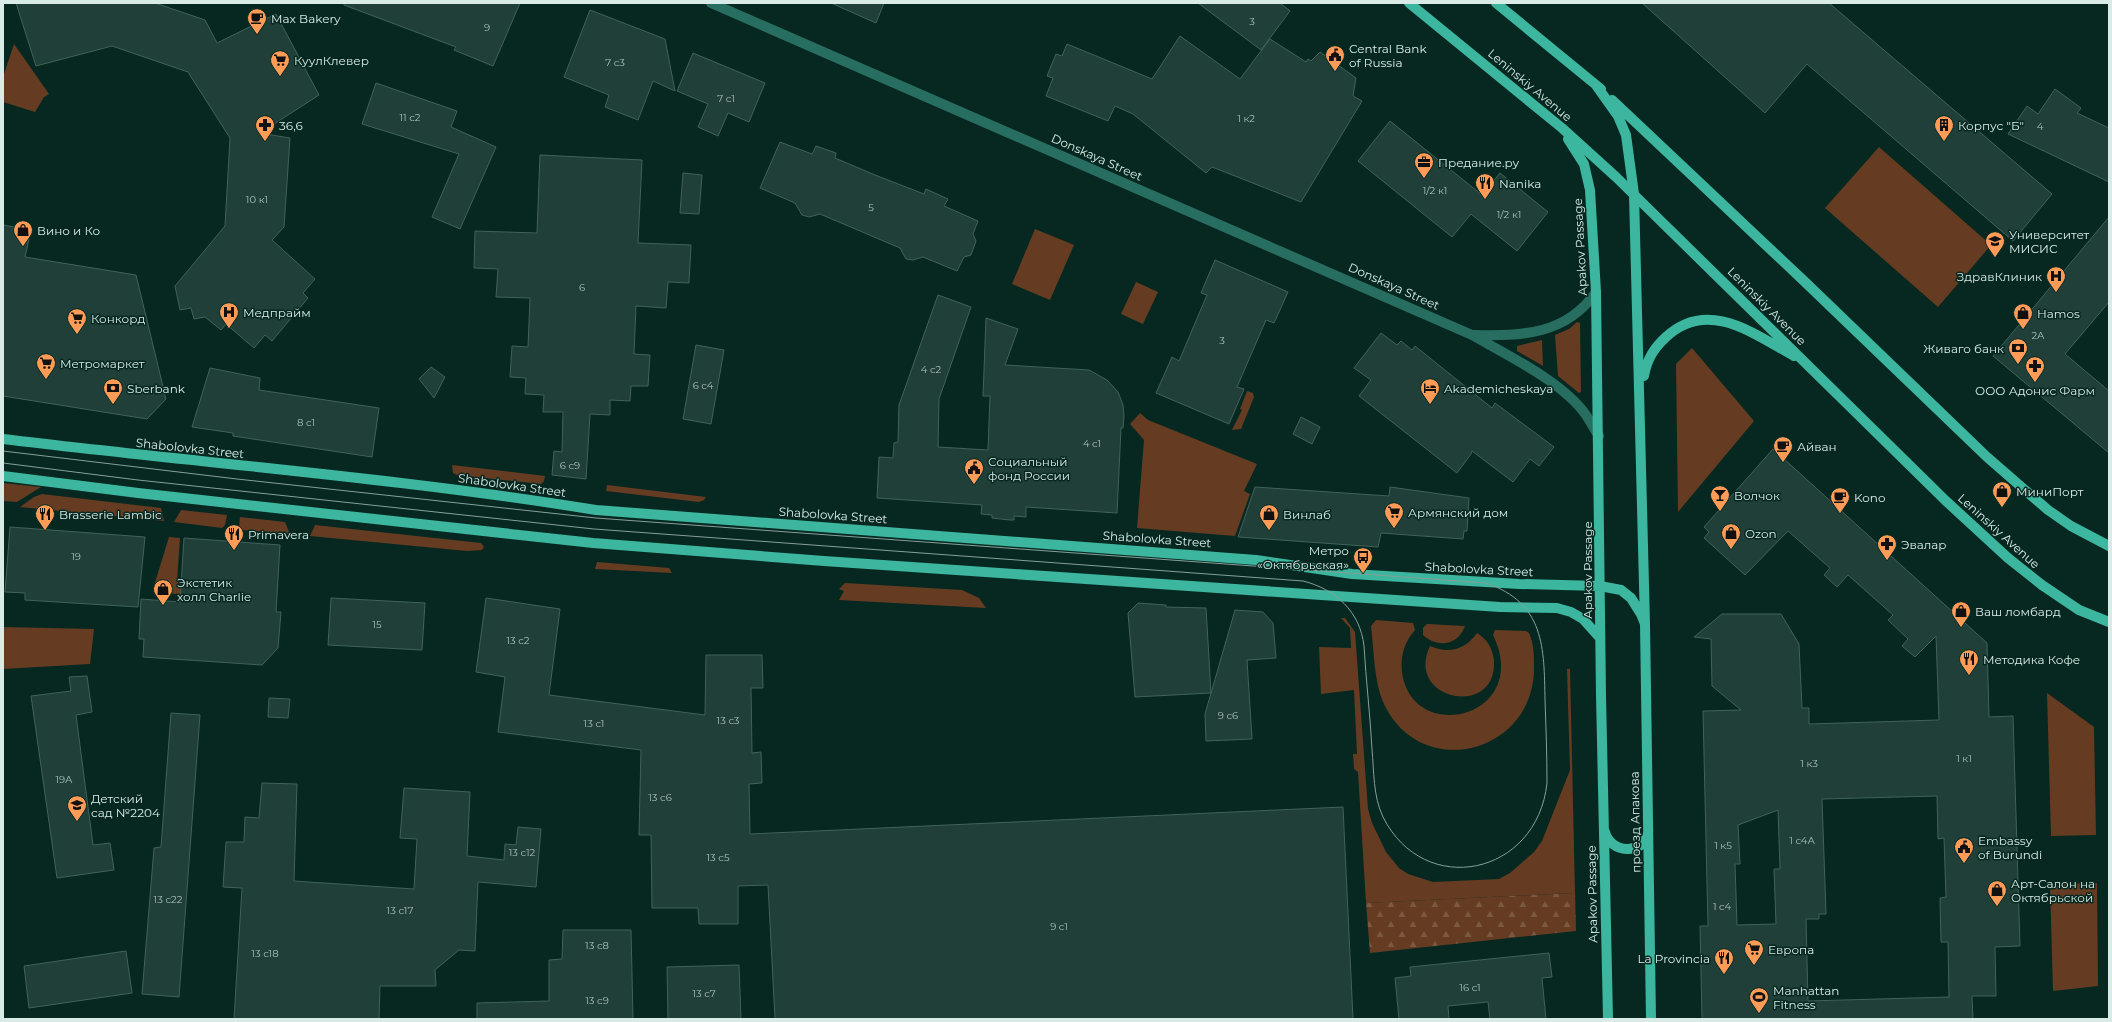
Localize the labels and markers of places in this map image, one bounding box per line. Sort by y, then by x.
cafe icon: Max Bakery [246,7,268,35]
place label: Max Bakery [271,11,341,26]
place label: Central Bank of Russia [1349,41,1427,70]
public building icon: Central Bank of Russia [1324,44,1346,72]
supermarket icon: КуулКлевер [269,49,291,77]
place label: КуулКлевер [294,53,369,68]
pharmacy icon: 36,6 [254,114,276,142]
building icon: Корпус "Б" [1933,114,1955,142]
place label: 36,6 [279,118,303,133]
place label: Корпус "Б" [1958,118,2024,133]
office icon: Предание.ру [1413,151,1435,179]
place label: Предание.ру [1438,155,1520,170]
restaurant icon: Nanika [1474,172,1496,200]
place label: Nanika [1499,176,1541,191]
shop icon: Вино и Ко [12,219,34,247]
place label: Вино и Ко [37,223,101,238]
place label: Университет МИСИС [2009,227,2090,256]
school or university icon: Университет МИСИС [1984,230,2006,258]
hospital icon: ЗдравКлиник [2045,265,2067,293]
place label: ЗдравКлиник [1957,269,2042,284]
hospital icon: Медпрайм [218,301,240,329]
shop icon: Hamos [2012,302,2034,330]
place label: Медпрайм [243,305,311,320]
place label: Hamos [2037,306,2080,321]
supermarket icon: Конкорд [66,307,88,335]
place label: Конкорд [91,311,145,326]
bank icon: Живаго банк [2007,337,2029,365]
place label: Живаго банк [1923,341,2004,356]
supermarket icon: Метромаркет [35,352,57,380]
pharmacy icon: ООО Адонис Фарм [2024,355,2046,383]
place label: Метромаркет [60,356,145,371]
bank icon: Sberbank [102,377,124,405]
hotel icon: Akademicheskaya [1419,377,1441,405]
place label: Sberbank [127,381,186,396]
place label: Akademicheskaya [1444,381,1553,396]
place label: ООО Адонис Фарм [1975,383,2095,398]
cafe icon: Айван [1772,435,1794,463]
place label: Айван [1797,439,1837,454]
place label: Социальный фонд России [988,454,1070,483]
public building icon: Социальный фонд России [963,457,985,485]
shop icon: МиниПорт [1991,480,2013,508]
bar icon: Волчок [1709,484,1731,512]
place label: МиниПорт [2016,484,2084,499]
cafe icon: Kono [1829,486,1851,514]
place label: Волчок [1734,488,1780,503]
place label: Kono [1854,490,1885,505]
supermarket icon: Армянский дом [1383,501,1405,529]
restaurant icon: Brasserie Lambic [34,503,56,531]
shop icon: Винлаб [1258,503,1280,531]
place label: Армянский дом [1408,505,1508,520]
place label: Brasserie Lambic [59,507,162,522]
place label: Винлаб [1283,507,1331,522]
shop icon: Ozon [1720,522,1742,550]
restaurant icon: Primavera [223,523,245,551]
place label: Ozon [1745,526,1777,541]
place label: Primavera [248,527,309,542]
pharmacy icon: Эвалар [1876,533,1898,561]
place label: Эвалар [1901,537,1947,552]
place label: Метро «Октябрьская» [1257,543,1349,572]
bus stop icon: Метро «Октябрьская» [1352,546,1374,574]
place label: Экстетик холл Charlie [177,575,251,604]
shop icon: Экстетик холл Charlie [152,578,174,606]
shop icon: Ваш ломбард [1950,600,1972,628]
place label: Ваш ломбард [1975,604,2061,619]
restaurant icon: Методика Кофе [1958,648,1980,676]
place label: Методика Кофе [1983,652,2080,667]
place label: Детский сад №2204 [91,791,160,820]
school or university icon: Детский сад №2204 [66,794,88,822]
place label: Embassy of Burundi [1978,833,2042,862]
public building icon: Embassy of Burundi [1953,836,1975,864]
place label: Арт-Салон на Октябрьской [2011,876,2095,905]
shop icon: Арт-Салон на Октябрьской [1986,879,2008,907]
supermarket icon: Европа [1743,938,1765,966]
place label: Европа [1768,942,1814,957]
restaurant icon: La Provincia [1713,947,1735,975]
place label: La Provincia [1638,951,1710,966]
place label: Manhattan Fitness [1773,983,1839,1012]
sports icon: Manhattan Fitness [1748,986,1770,1014]

